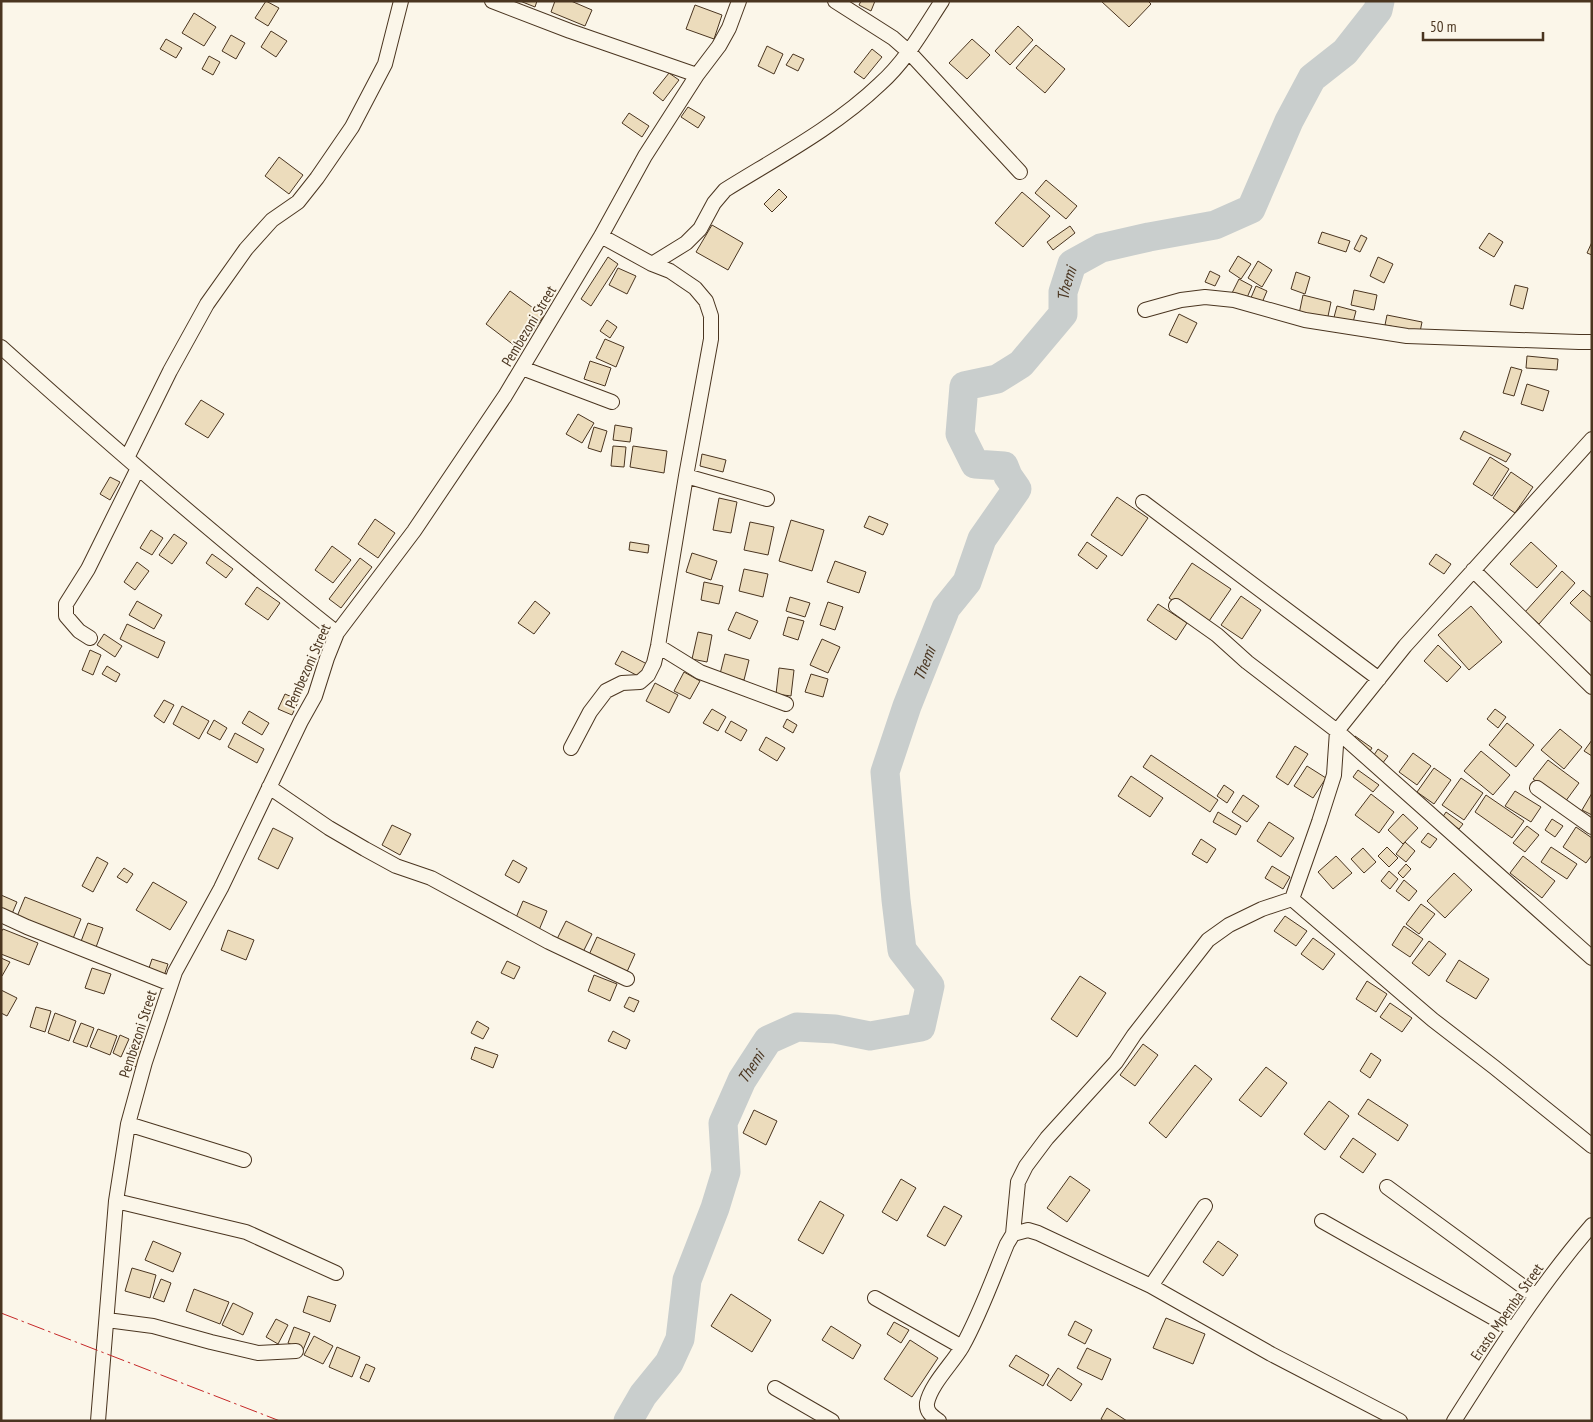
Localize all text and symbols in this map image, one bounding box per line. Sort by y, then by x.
scale bar [1423,10,1543,42]
text: 50 m [1430,17,1456,36]
water label: Themi [1053,262,1081,301]
street label: Pembezoni Street [497,282,560,369]
street label: Pembezoni Street [280,621,335,711]
water label: Themi [908,641,941,683]
street label: Pembezoni Street [114,988,161,1080]
water label: Themi [733,1045,770,1087]
street label: Erasto Mpemba Street [1466,1260,1547,1364]

